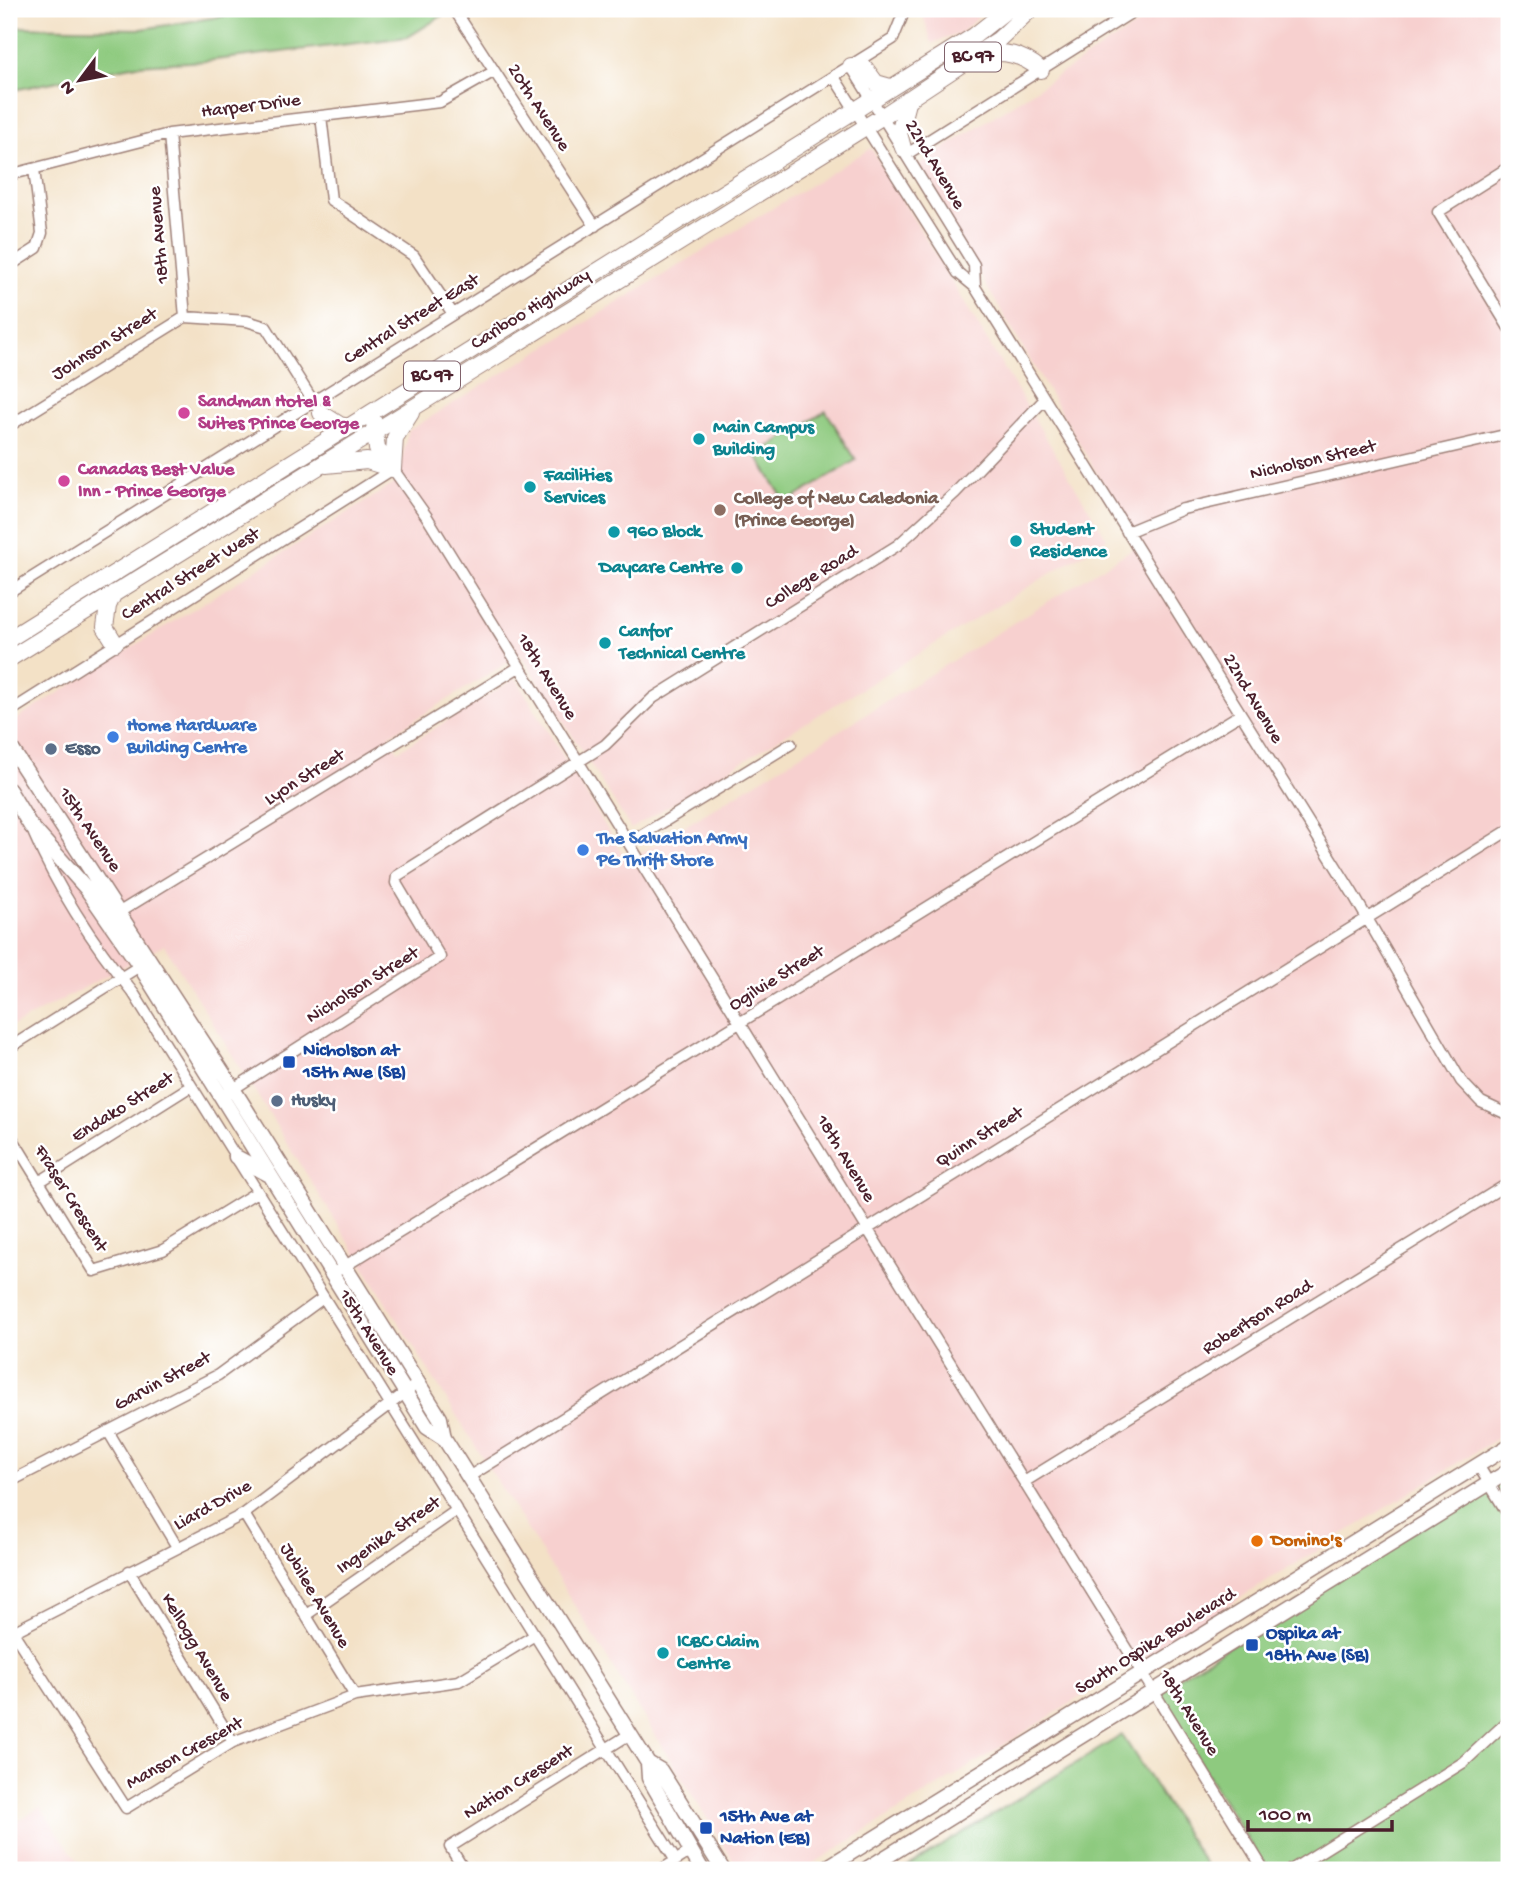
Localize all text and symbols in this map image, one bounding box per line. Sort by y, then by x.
road number: BC 97 [945,42,1001,72]
north arrow [46,46,116,116]
street label: 20th Avenue [501,60,575,156]
text: N [56,76,82,99]
street label: Harper Drive [200,89,302,125]
street label: 22nd Avenue [898,116,970,214]
street label: 18th Avenue [144,185,176,286]
street label: Cariboo Highway [467,264,596,356]
street label: Central Street East [340,268,486,371]
street label: Johnson Street [48,302,164,387]
road number: BC 97 [404,362,460,390]
place label: Sandman Hotel & Suites Prince George [198,391,360,436]
marker: Sandman Hotel & Suites Prince George [176,405,192,421]
place label: Main Campus Building [712,417,815,462]
marker: Main Campus Building [691,431,707,447]
street label: Nicholson Street [1248,435,1380,487]
place label: Canadas Best Value Inn - Prince George [77,459,236,504]
place label: Facilities Services [543,465,613,510]
marker: Canadas Best Value Inn - Prince George [56,473,72,489]
marker: Facilities Services [522,479,538,495]
place label: College of New Caledonia (Prince George) [733,488,940,533]
marker: College of New Caledonia (Prince George) [712,502,728,518]
place label: Student Residence [1029,519,1108,564]
place label: 960 Block [627,521,704,544]
street label: Central Street West [118,522,266,627]
marker: 960 Block [606,524,622,540]
marker: Student Residence [1008,533,1024,549]
street label: College Road [761,539,864,616]
place label: Daycare Centre [597,557,724,580]
marker: Daycare Centre [729,560,745,576]
place label: Canfor Technical Centre [617,621,746,666]
street label: 18th Avenue [510,629,582,725]
marker: Canfor Technical Centre [597,635,613,651]
street label: 22nd Avenue [1216,650,1288,748]
place label: Home Hardware Building Centre [126,715,258,760]
marker: Home Hardware Building Centre [105,729,121,745]
place label: Esso [65,738,101,761]
marker: Esso [43,741,59,757]
street label: Lyon Street [261,743,351,812]
street label: 15th Avenue [52,782,126,877]
place label: The Salvation Army PG Thrift Store [595,828,748,873]
marker: The Salvation Army PG Thrift Store [575,842,591,858]
street label: Ogilvie Street [725,939,831,1017]
street label: Nicholson Street [303,941,425,1030]
place label: Nicholson at 15th Ave (SB) [302,1040,406,1085]
marker: Nicholson at 15th Ave (SB) [281,1054,297,1070]
street label: Endako Street [68,1066,180,1149]
place label: Husky [291,1090,336,1113]
marker: Husky [269,1093,285,1109]
street label: Quinn Street [932,1101,1030,1174]
street label: 18th Avenue [809,1110,880,1207]
street label: Fraser Crescent [27,1140,113,1259]
street label: Robertson Road [1198,1274,1319,1361]
street label: 15th Avenue [332,1285,404,1380]
street label: Garvin Street [111,1346,217,1417]
street label: Liard Drive [170,1475,256,1537]
street label: Ingenika Street [333,1490,447,1580]
place label: Domino's [1269,1530,1343,1553]
marker: Domino's [1249,1533,1265,1549]
street label: Jubilee Avenue [274,1539,354,1653]
street label: South Ospika Boulevard [1072,1582,1242,1701]
street label: Kellogg Avenue [155,1590,237,1706]
place label: Ospika at 18th Ave (SB) [1265,1623,1370,1668]
place label: ICBC Claim Centre [676,1631,760,1676]
marker: Ospika at 18th Ave (SB) [1244,1637,1260,1653]
marker: ICBC Claim Centre [655,1645,671,1661]
street label: 18th Avenue [1152,1665,1224,1761]
street label: Manson Crescent [123,1711,249,1796]
street label: Nation Crescent [460,1739,580,1826]
scale bar [1248,1788,1392,1832]
text: 100 m [1258,1804,1311,1829]
place label: 15th Ave at Nation (EB) [719,1806,815,1851]
marker: 15th Ave at Nation (EB) [698,1820,714,1836]

